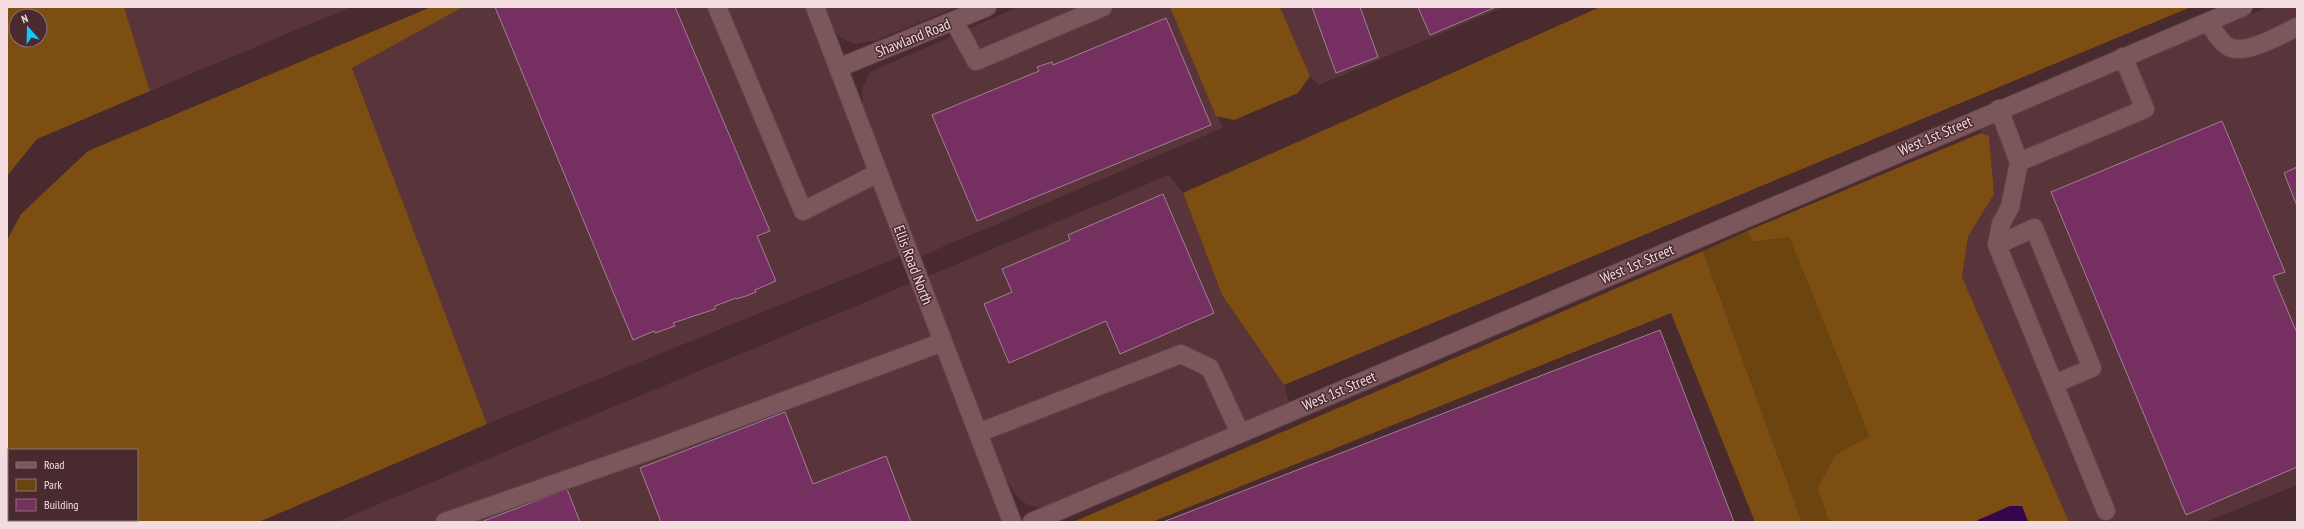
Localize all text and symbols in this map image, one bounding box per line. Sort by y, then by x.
north arrow [8,8,48,48]
text: N [19,11,30,26]
street label: Shawland Road [873,14,953,61]
street label: West 1st Street [1895,111,1975,160]
street label: Ellis Road North [890,222,937,307]
street label: West 1st Street [1597,239,1677,288]
street label: West 1st Street [1299,366,1379,415]
legend [8,449,138,521]
text: Road [44,457,64,472]
text: Park [44,477,62,492]
text: Building [44,497,79,512]

